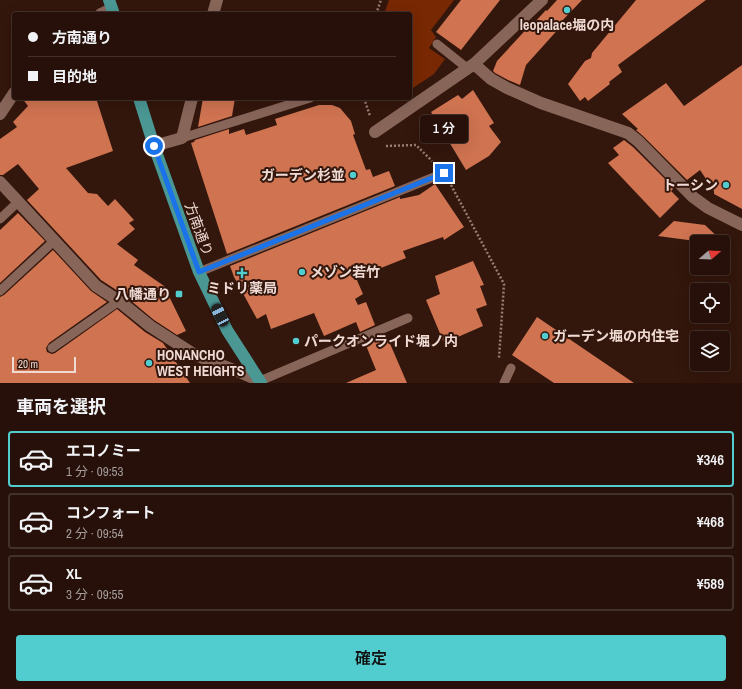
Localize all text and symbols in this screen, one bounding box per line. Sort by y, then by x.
marker: leopalace堀の内 [562,5,572,15]
place label: leopalace堀の内 [520,16,614,34]
text: 方南通り [52,27,112,48]
text: 目的地 [52,66,97,87]
callout: 1 分 [420,115,468,143]
text: 1 分 [433,120,455,137]
route start [145,137,163,155]
route end [435,164,453,182]
place label: ガーデン杉並 [261,166,345,184]
marker: ガーデン杉並 [348,170,358,180]
place label: トーシン [662,176,718,194]
marker: トーシン [721,180,731,190]
street label: 方南通り [181,200,217,258]
north arrow [690,235,730,275]
map controls [690,235,730,371]
place label: メゾン若竹 [310,263,380,281]
marker: メゾン若竹 [297,267,307,277]
marker: ミドリ薬局 [237,268,247,278]
place label: ミドリ薬局 [207,279,277,297]
button: locate [690,283,730,323]
place label: 八幡通り [115,285,171,303]
marker: 八幡通り [174,289,184,299]
car [209,302,231,328]
place label: ガーデン堀の内住宅 [553,327,679,345]
marker: ガーデン堀の内住宅 [540,331,550,341]
button: layers [690,331,730,371]
place label: パークオンライド堀ノ内 [304,332,458,350]
marker: パークオンライド堀ノ内 [291,336,301,346]
place label: HONANCHO WEST HEIGHTS [157,346,245,380]
scale bar [12,355,76,374]
text: 20 m [18,357,38,371]
marker: HONANCHO WEST HEIGHTS [144,358,154,368]
text: 車両を選択 [16,394,106,419]
text: エコノミー [66,440,141,461]
icon: car [18,441,54,477]
text: ¥346 [697,449,724,470]
text: 1 分 · 09:53 [66,463,123,480]
text: コンフォート [66,502,156,523]
icon: car [18,503,54,539]
text: ¥468 [697,511,724,532]
text: 2 分 · 09:54 [66,525,123,542]
text: XL [66,563,82,584]
icon: car [18,565,54,601]
text: ¥589 [697,573,724,594]
text: 3 分 · 09:55 [66,586,123,603]
button: 確定 [16,635,726,681]

